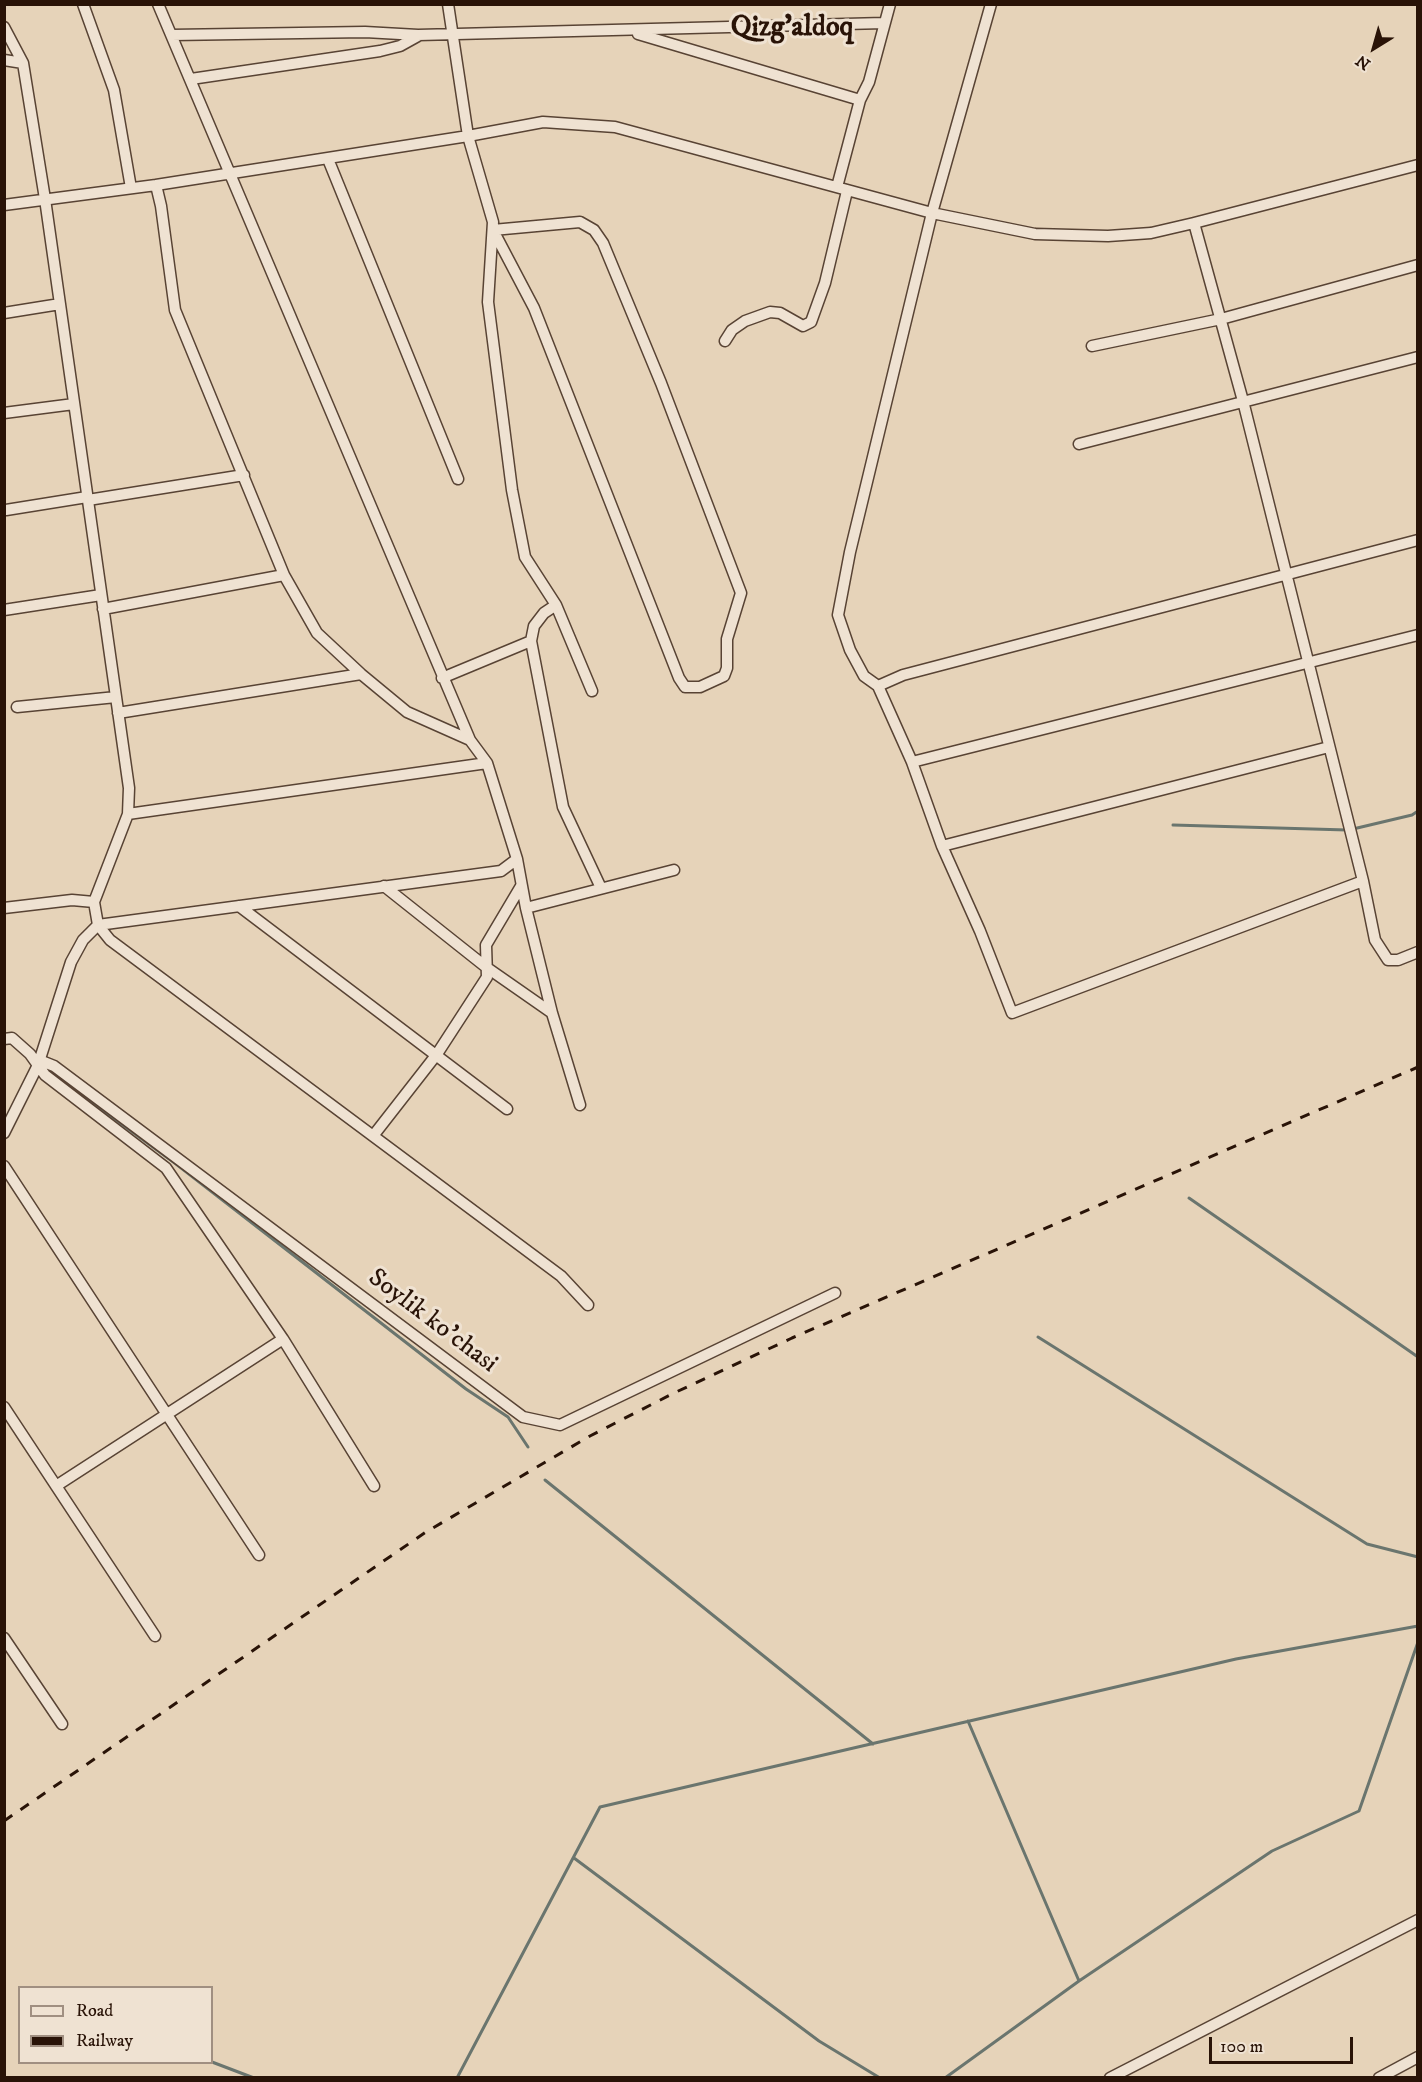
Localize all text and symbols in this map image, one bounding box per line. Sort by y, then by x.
district label: Qizg'aldoq [731,12,853,46]
north arrow [1344,18,1404,78]
text: N [1352,50,1374,74]
street label: Soylik ko'chasi [361,1263,503,1381]
legend [18,1986,213,2064]
text: Road [76,2000,113,2022]
scale bar [1212,2025,1356,2063]
text: Railway [76,2030,133,2052]
text: 100 m [1220,2036,1263,2058]

